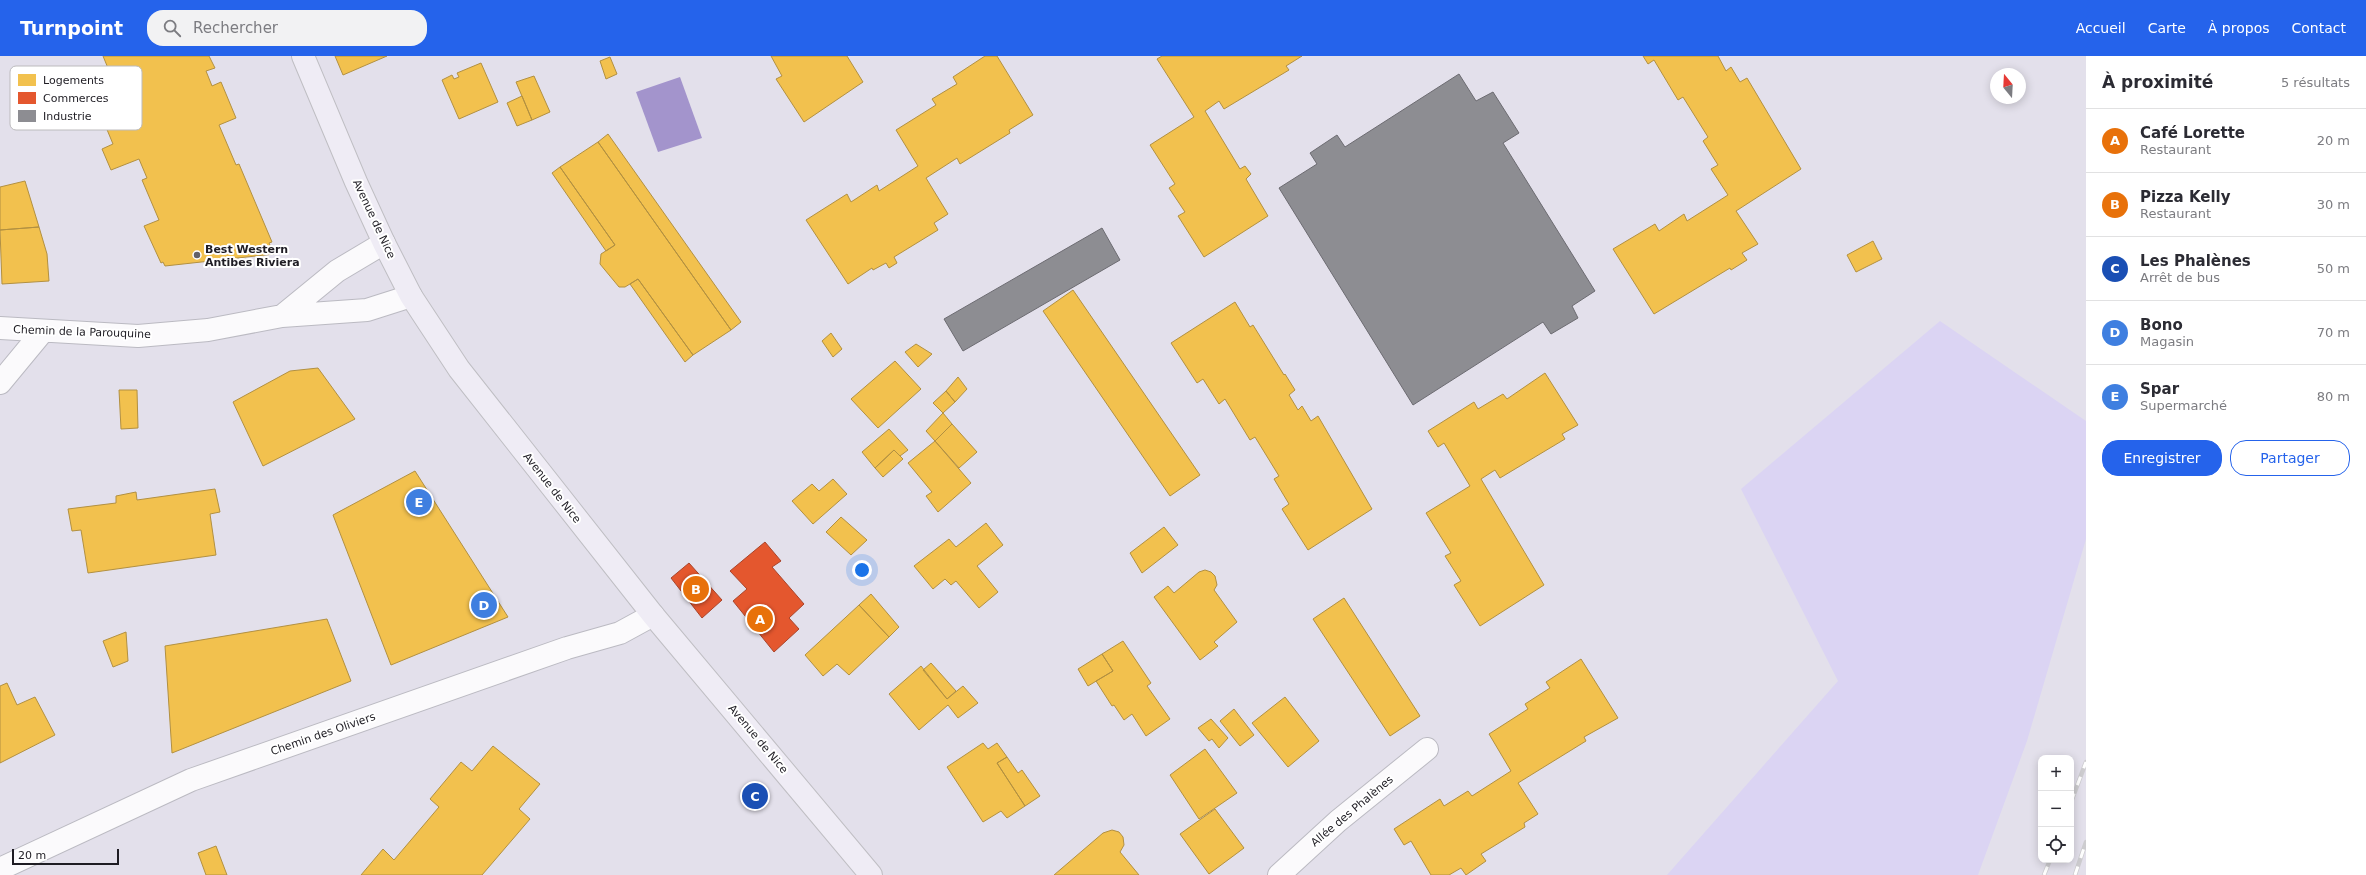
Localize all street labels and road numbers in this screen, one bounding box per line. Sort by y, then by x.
street label: Avenue de Nice [350,177,398,261]
street label: Chemin de la Parouquine [13,323,151,341]
street label: Avenue de Nice [520,450,584,526]
street label: Avenue de Nice [725,702,791,776]
street label: Chemin des Oliviers [269,710,377,758]
street label: Allée des Phalènes [1308,773,1396,849]

